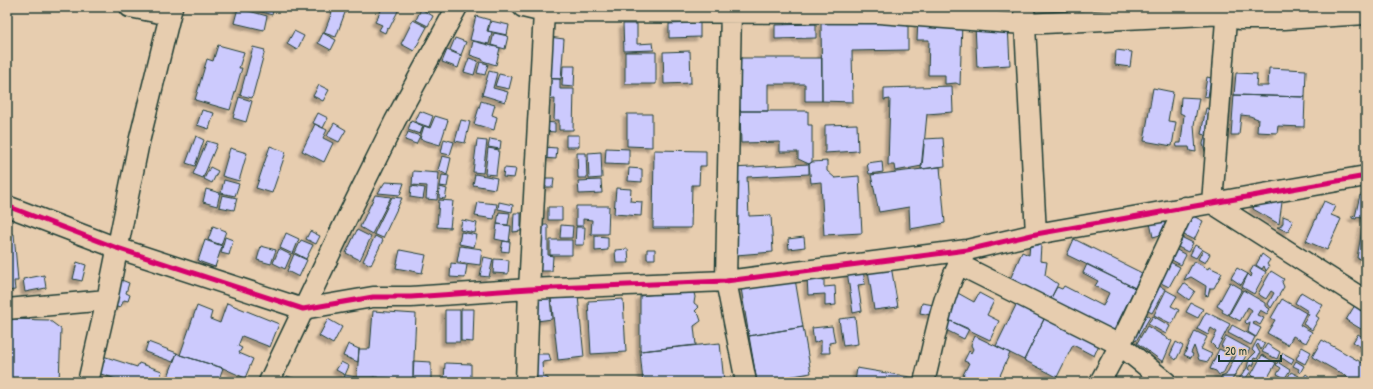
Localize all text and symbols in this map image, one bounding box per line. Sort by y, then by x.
scale bar [1219,337,1281,363]
text: 20 m [1225,342,1247,359]

